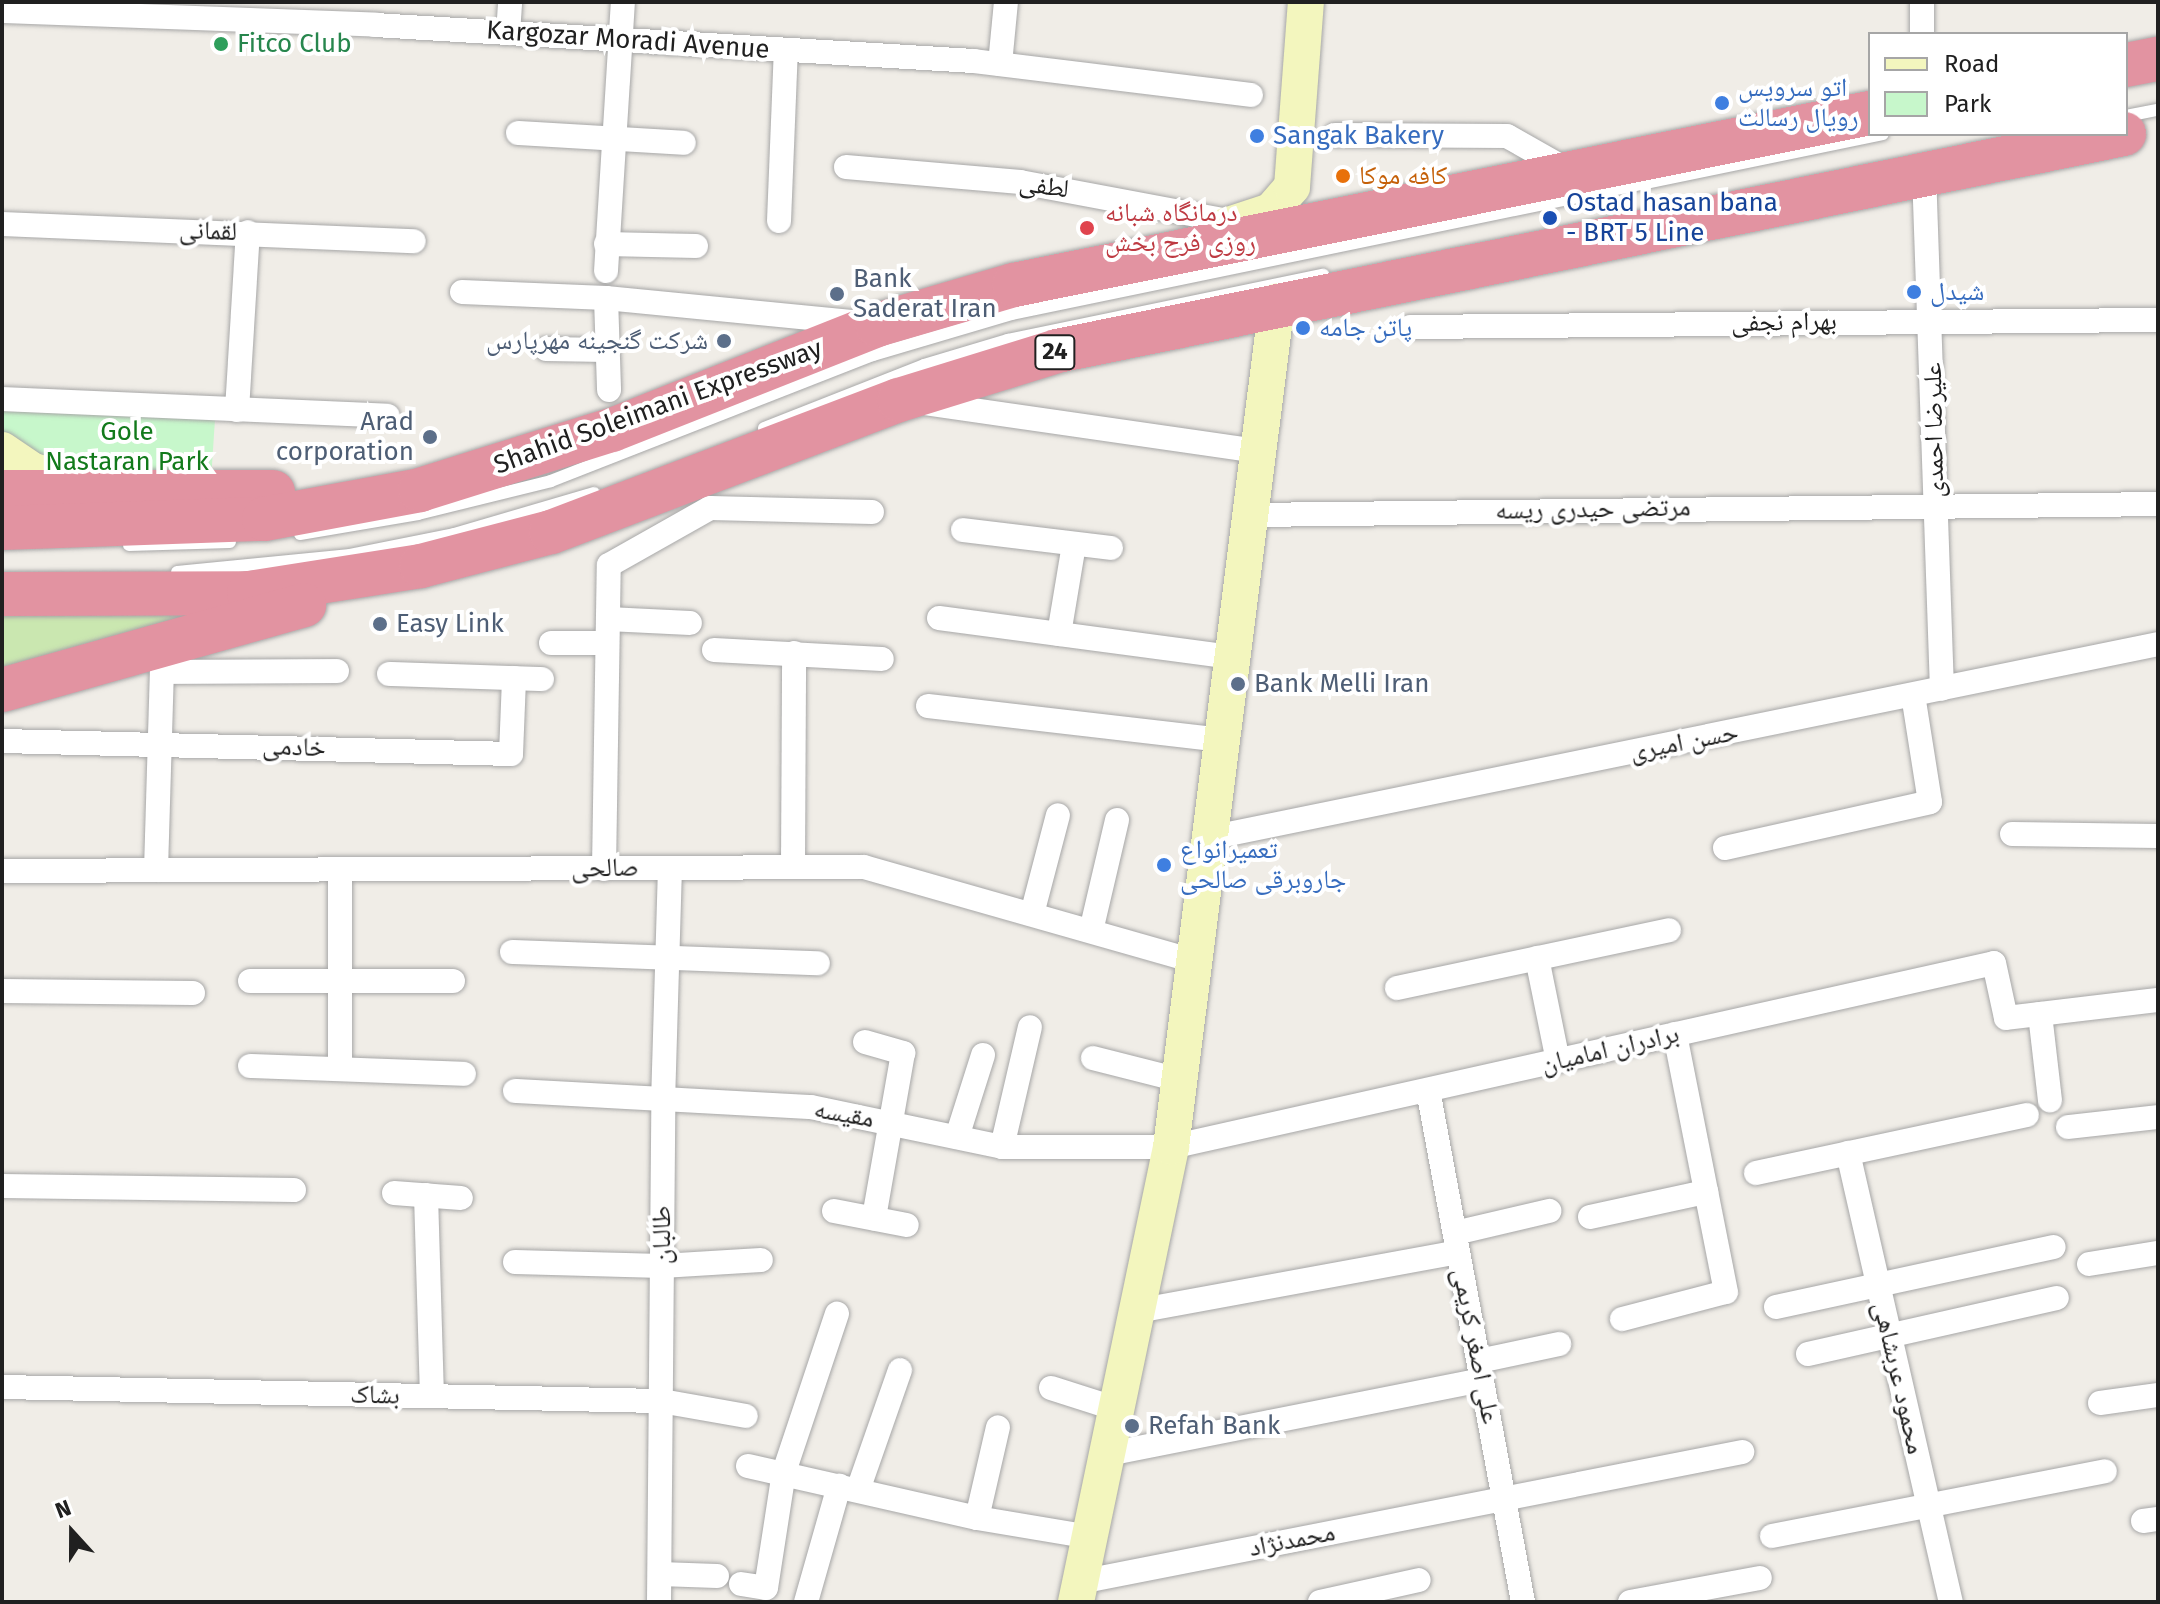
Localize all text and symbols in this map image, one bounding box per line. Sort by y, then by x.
street label: Kargozar Moradi Avenue [485,15,771,65]
place label: Fitco Club [237,28,352,60]
legend [1868,32,2128,136]
marker: Fitco Club [212,35,230,53]
text: Road [1944,50,1999,78]
place label: اتو سرویس رویال رسالت [1738,72,1859,134]
text: Park [1944,90,1991,118]
marker: اتو سرویس رویال رسالت [1713,94,1731,112]
place label: Sangak Bakery [1273,120,1444,152]
marker: Sangak Bakery [1248,127,1266,145]
place label: کافه موکا [1359,160,1447,192]
street label: لطفی [1017,167,1071,205]
marker: کافه موکا [1334,167,1352,185]
place label: Ostad hasan bana - BRT 5 Line [1566,187,1778,248]
place label: درمانگاه شبانه روزی فرح بخش [1105,197,1256,258]
marker: Ostad hasan bana - BRT 5 Line [1541,209,1559,227]
street label: لقمانی [179,214,237,248]
marker: درمانگاه شبانه روزی فرح بخش [1076,217,1098,239]
place label: Bank Saderat Iran [853,263,997,324]
place label: شیدل [1930,276,1984,308]
marker: شیدل [1905,283,1923,301]
marker: Bank Saderat Iran [828,285,846,303]
street label: بهرام نجفی [1731,305,1837,339]
place label: پاتن جامه [1319,312,1412,344]
marker: پاتن جامه [1294,319,1312,337]
place label: شرکت گنجینه مهرپارس [486,325,708,357]
marker: شرکت گنجینه مهرپارس [715,332,733,350]
road number: 24 [1033,332,1077,372]
street label: Shahid Soleimani Expressway [490,333,826,481]
street label: علیرضا احمدی [1917,362,1951,498]
place label: Arad corporation [276,406,414,468]
park label: Gole Nastaran Park [45,416,209,478]
marker: Arad corporation [421,428,439,446]
street label: مرتضی حیدری ریسه [1495,492,1691,526]
place label: Easy Link [396,608,504,640]
marker: Easy Link [371,615,389,633]
place label: Bank Melli Iran [1254,668,1429,700]
marker: Bank Melli Iran [1229,675,1247,693]
street label: حسن امیری [1627,716,1741,768]
street label: خادمی [262,730,326,764]
place label: تعمیرانواع جاروبرقی صالحی [1180,834,1346,896]
street label: صالحی [571,852,639,884]
marker: تعمیرانواع جاروبرقی صالحی [1155,856,1173,874]
street label: برادران امامیان [1538,1018,1682,1080]
street label: مقیسه [812,1093,876,1135]
street label: طالبان [646,1206,678,1264]
street label: علی اصغر کریمی [1446,1266,1506,1426]
street label: محمود عربشاهی [1866,1299,1932,1457]
street label: بشاک [350,1379,400,1411]
place label: Refah Bank [1148,1410,1280,1442]
marker: Refah Bank [1123,1417,1141,1435]
north arrow [32,1492,112,1572]
text: N [52,1494,75,1524]
street label: محمدنژاد [1246,1516,1338,1564]

